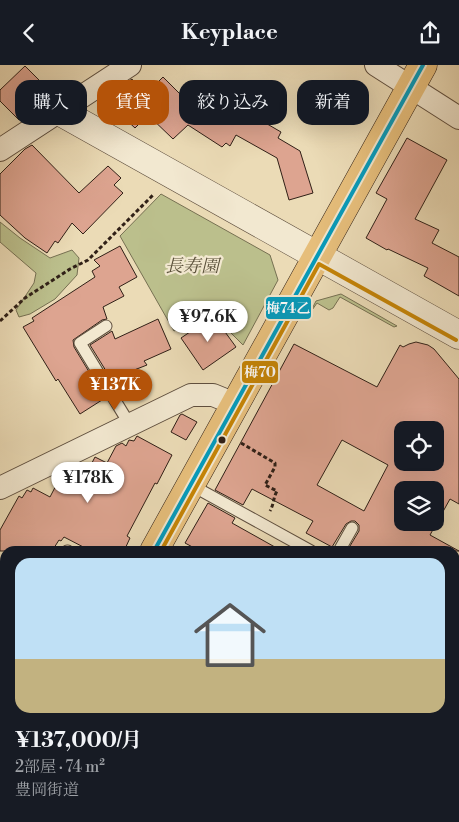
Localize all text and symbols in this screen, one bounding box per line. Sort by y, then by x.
icon: back [15,19,43,47]
text: Keyplace [181,19,278,46]
icon: share [416,19,444,47]
chip: 購入 [15,80,87,125]
chip: 賃貸 [97,80,169,125]
chip: 絞り込み [179,80,287,125]
chip: 新着 [297,80,369,125]
park label: 長寿園 [165,255,222,278]
line badge: 梅74乙 [265,296,312,320]
text: 梅74乙 [266,300,310,318]
pin: ¥97.6K [167,301,249,343]
text: ¥97.6K [179,307,237,327]
line badge: 梅70 [241,360,279,384]
text: 梅70 [244,364,276,382]
pin: ¥137K [80,369,150,411]
text: ¥137K [89,375,141,395]
map controls [394,421,444,531]
button: locate [394,421,444,471]
unlabelled marker [217,435,227,445]
pin: ¥178K [53,461,123,504]
text: ¥178K [62,468,114,488]
button: layers [394,481,444,531]
icon: home [185,590,275,680]
text: ¥137,000/月 [15,728,142,754]
text: 2部屋 · 74 m² [15,757,105,777]
text: 豊岡街道 [15,780,79,800]

